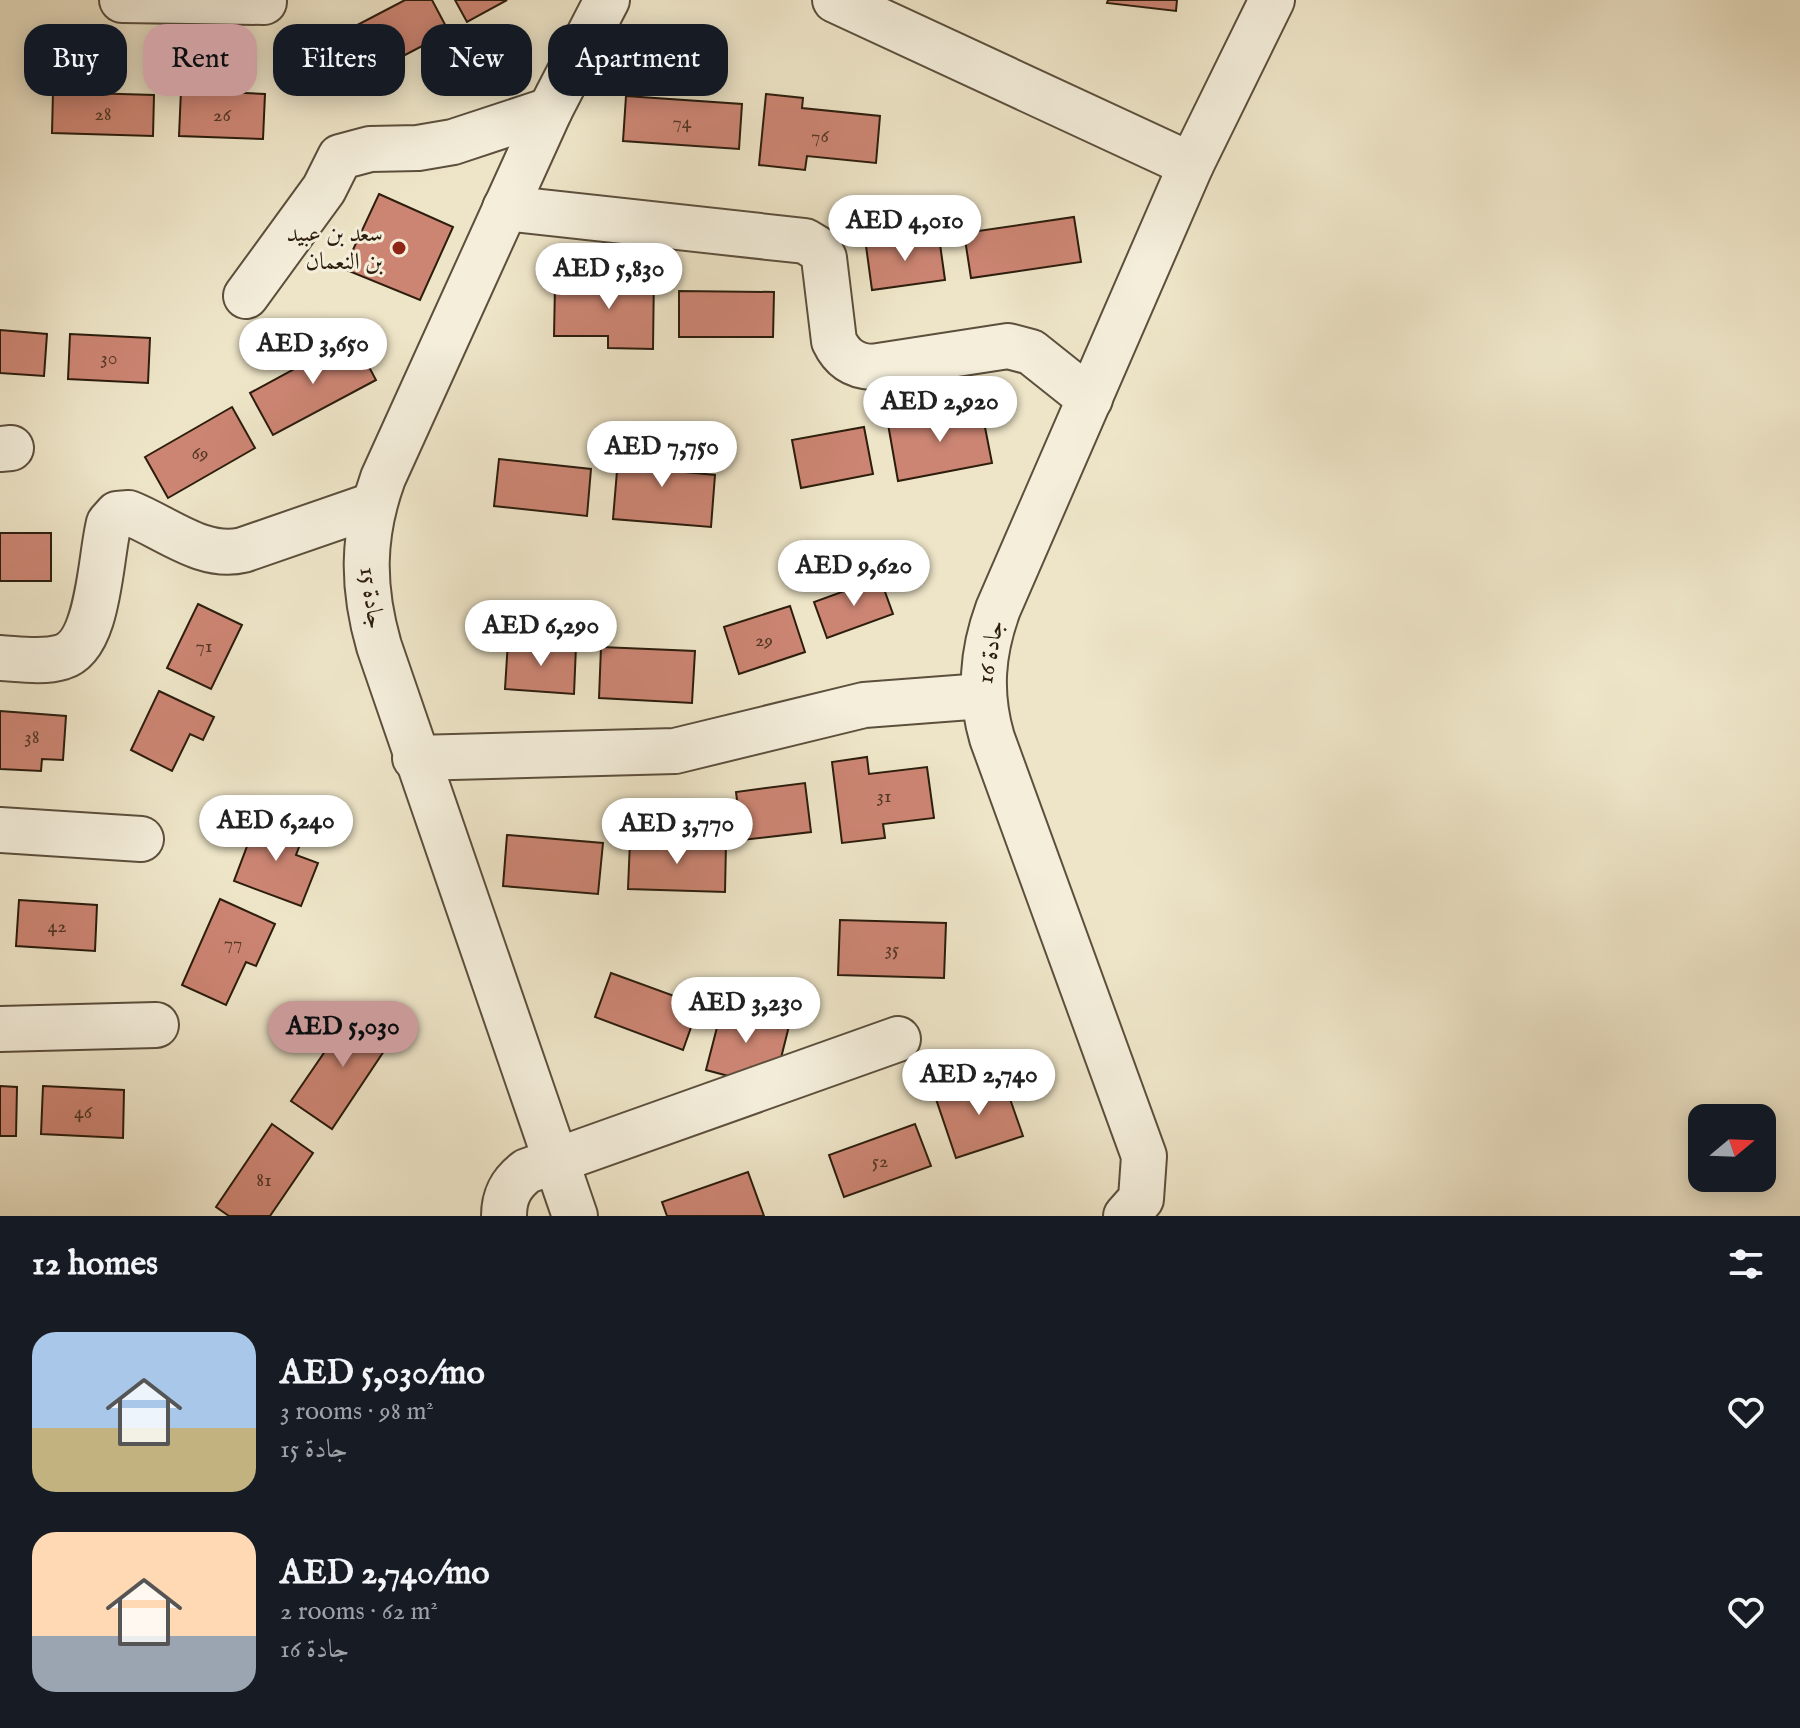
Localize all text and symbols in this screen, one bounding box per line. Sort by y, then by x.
chip: Buy [24,24,127,96]
chip: Rent [143,24,257,96]
chip: Filters [273,24,405,96]
chip: New [421,24,532,96]
chip: Apartment [548,24,728,96]
house number: 28 [94,102,112,127]
house number: 26 [213,103,231,128]
house number: 74 [672,110,692,135]
house number: 76 [811,124,829,149]
pin: AED 4,010 [813,195,997,263]
text: AED 4,010 [846,204,964,237]
place label: سعد بن عبيد بن النعمان [286,219,384,278]
marker: سعد بن عبيد بن النعمان [390,239,408,257]
pin: AED 5,830 [517,243,701,311]
text: AED 5,830 [553,252,665,285]
pin: AED 3,650 [221,318,405,386]
text: AED 3,650 [257,327,369,360]
house number: 30 [100,346,118,371]
pin: AED 2,920 [848,376,1032,444]
text: AED 2,920 [881,385,999,418]
pin: AED 7,750 [570,421,754,489]
text: AED 7,750 [605,430,719,463]
house number: 69 [191,441,209,466]
pin: AED 9,620 [762,540,946,608]
text: AED 9,620 [796,549,912,582]
street label: جادة 15 [351,565,391,631]
pin: AED 6,290 [449,600,633,668]
text: AED 6,290 [483,609,599,642]
street label: جادة 16 [970,618,1012,686]
house number: 29 [755,628,773,653]
house number: 71 [196,634,212,659]
house number: 38 [24,725,40,750]
house number: 31 [877,784,891,809]
pin: AED 6,240 [184,795,368,863]
pin: AED 3,770 [585,798,769,866]
text: AED 6,240 [217,804,335,837]
text: AED 3,770 [620,807,734,840]
house number: 42 [47,914,67,939]
house number: 77 [224,931,242,956]
house number: 35 [885,937,899,962]
pin: AED 3,230 [654,977,838,1045]
text: AED 3,230 [689,986,803,1019]
pin: AED 5,030 [251,1001,435,1069]
text: AED 5,030 [286,1010,400,1043]
pin: AED 2,740 [887,1049,1071,1117]
text: AED 2,740 [920,1058,1038,1091]
house number: 46 [74,1100,93,1125]
north arrow [1688,1104,1776,1192]
map controls [1688,1104,1776,1192]
house number: 52 [872,1149,888,1174]
house number: 81 [256,1168,272,1193]
icon: filters [1724,1242,1768,1286]
text: 12 homes [32,1243,158,1286]
text: AED 5,030/mo [280,1352,485,1395]
icon: home [96,1364,192,1460]
icon: heart [1724,1390,1768,1434]
text: 3 rooms · 98 m² [280,1395,434,1428]
text: جادة 15 [280,1433,348,1466]
text: AED 2,740/mo [280,1552,490,1595]
icon: home [96,1564,192,1660]
icon: heart [1724,1590,1768,1634]
text: 2 rooms · 62 m² [280,1595,438,1628]
text: جادة 16 [280,1633,349,1666]

